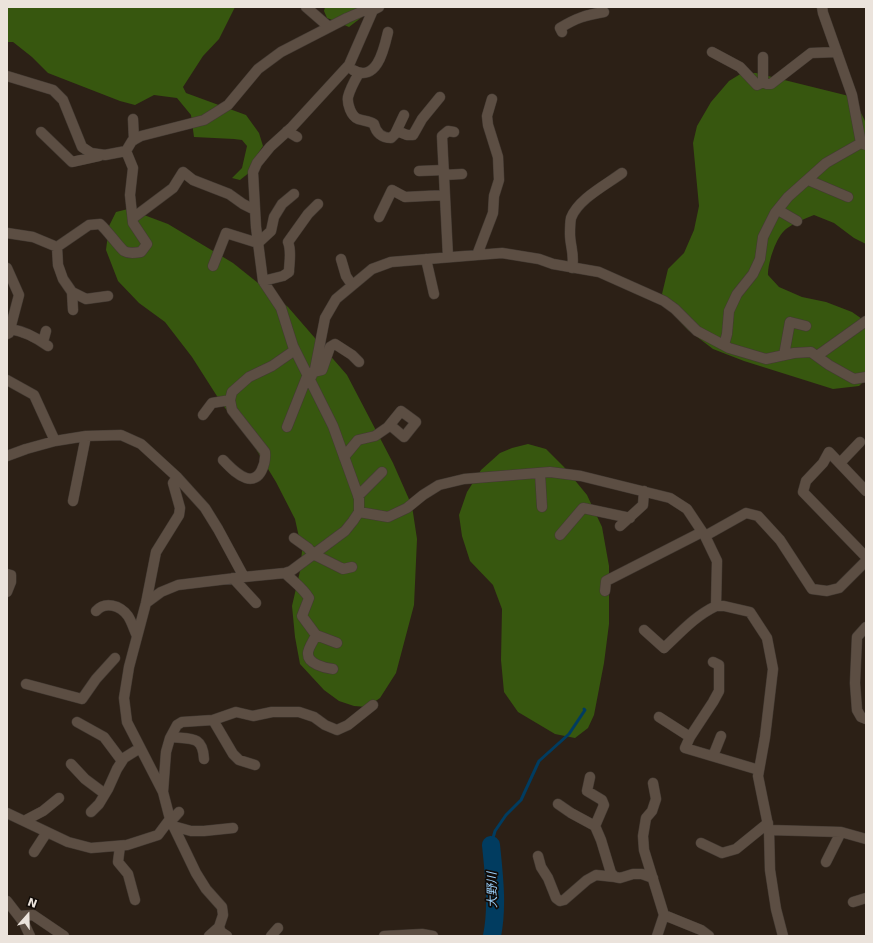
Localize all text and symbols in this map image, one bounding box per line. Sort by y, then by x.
water label: 大野川 [485,872,501,908]
north arrow [8,895,48,935]
text: N [26,896,39,911]

